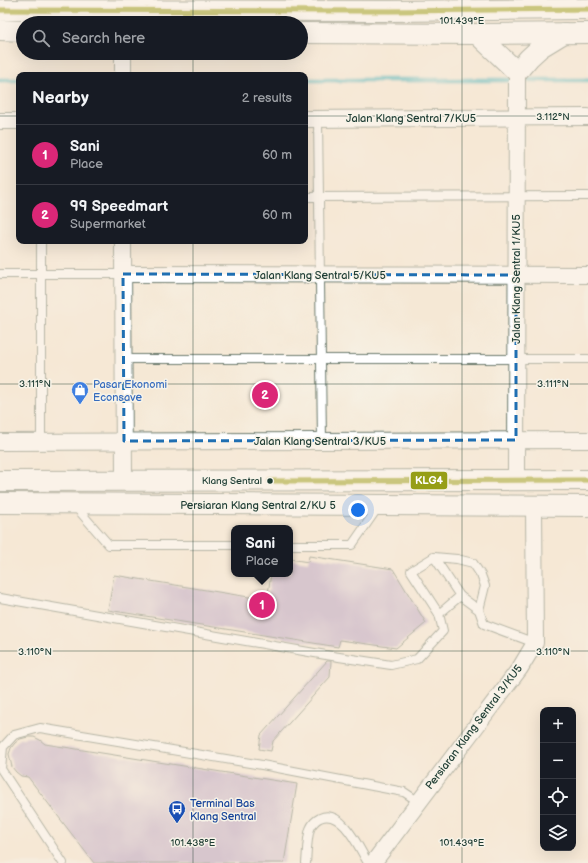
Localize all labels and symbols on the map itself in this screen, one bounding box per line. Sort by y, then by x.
text: 101.439°E [440,15,485,27]
text: 3.112°N [536,111,570,123]
street label: Jalan Klang Sentral 7/KU5 [346,112,476,125]
street label: Jalan Klang Sentral 1/KU5 [510,214,523,344]
street label: Jalan Klang Sentral 5/KU5 [254,269,386,282]
text: 3.111°N [19,378,51,390]
place label: Pasar Ekonomi Econsave [93,378,167,404]
text: 3.111°N [537,378,569,390]
shop icon: Pasar Ekonomi Econsave [70,380,90,405]
pin: 2 [252,380,278,410]
street label: Jalan Klang Sentral 3/KU5 [254,435,386,448]
line badge: KLG4 [410,471,448,490]
text: KLG4 [415,474,444,487]
place label: Klang Sentral [202,475,262,487]
marker: Klang Sentral [265,476,275,486]
street label: Persiaran Klang Sentral 2/KU 5 [180,499,336,512]
your location [348,500,368,520]
pin: 1 [249,590,275,620]
text: 3.110°N [18,646,52,658]
text: 3.110°N [536,646,570,658]
street label: Persiaran Klang Sentral 3/KU5 [423,662,525,792]
place label: Terminal Bas Klang Sentral [190,797,256,823]
bus stop icon: Terminal Bas Klang Sentral [167,799,187,824]
text: 101.438°E [171,837,216,849]
text: 101.439°E [440,837,485,849]

